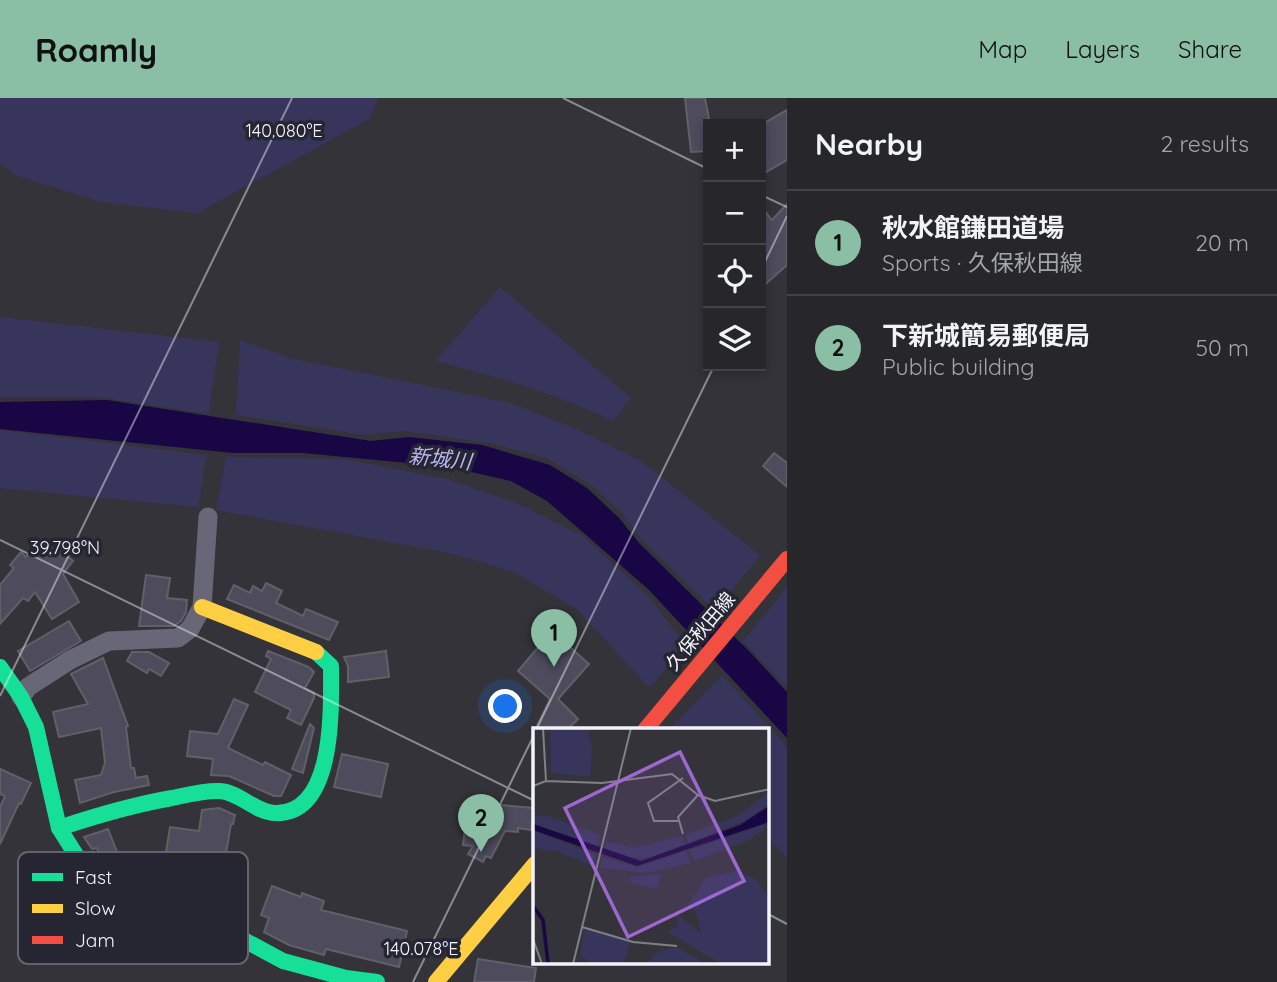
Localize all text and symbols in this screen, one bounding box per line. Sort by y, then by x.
text: Roamly [35,29,157,70]
text: Map [978,34,1027,64]
text: Layers [1065,34,1140,64]
text: Share [1178,34,1242,64]
text: 140.080°E [245,119,323,142]
map controls [703,119,766,371]
button: + [703,119,766,182]
text: Nearby [815,125,923,163]
text: 2 results [1160,129,1249,158]
button: − [703,182,766,245]
text: 秋水館鎌田道場 [882,211,1064,244]
text: 1 [834,228,842,257]
text: 20 m [1195,228,1249,257]
button: locate [703,245,766,308]
text: Sports · 久保秋田線 [882,248,1083,277]
button: layers [703,308,766,371]
text: 下新城簡易郵便局 [882,319,1090,352]
text: 2 [831,333,845,362]
text: 50 m [1196,333,1249,362]
text: Public building [882,352,1035,381]
water label: 新城川 [407,442,475,474]
text: 39.798°N [30,536,100,559]
street label: 久保秋田線 [660,587,740,675]
pin: 1 [531,609,577,667]
your location [488,689,522,723]
inset map [533,728,769,964]
pin: 2 [458,794,504,852]
legend [18,852,248,964]
text: Fast [75,865,112,889]
text: Slow [75,896,116,920]
text: Jam [75,928,115,952]
text: 140.078°E [384,937,458,960]

